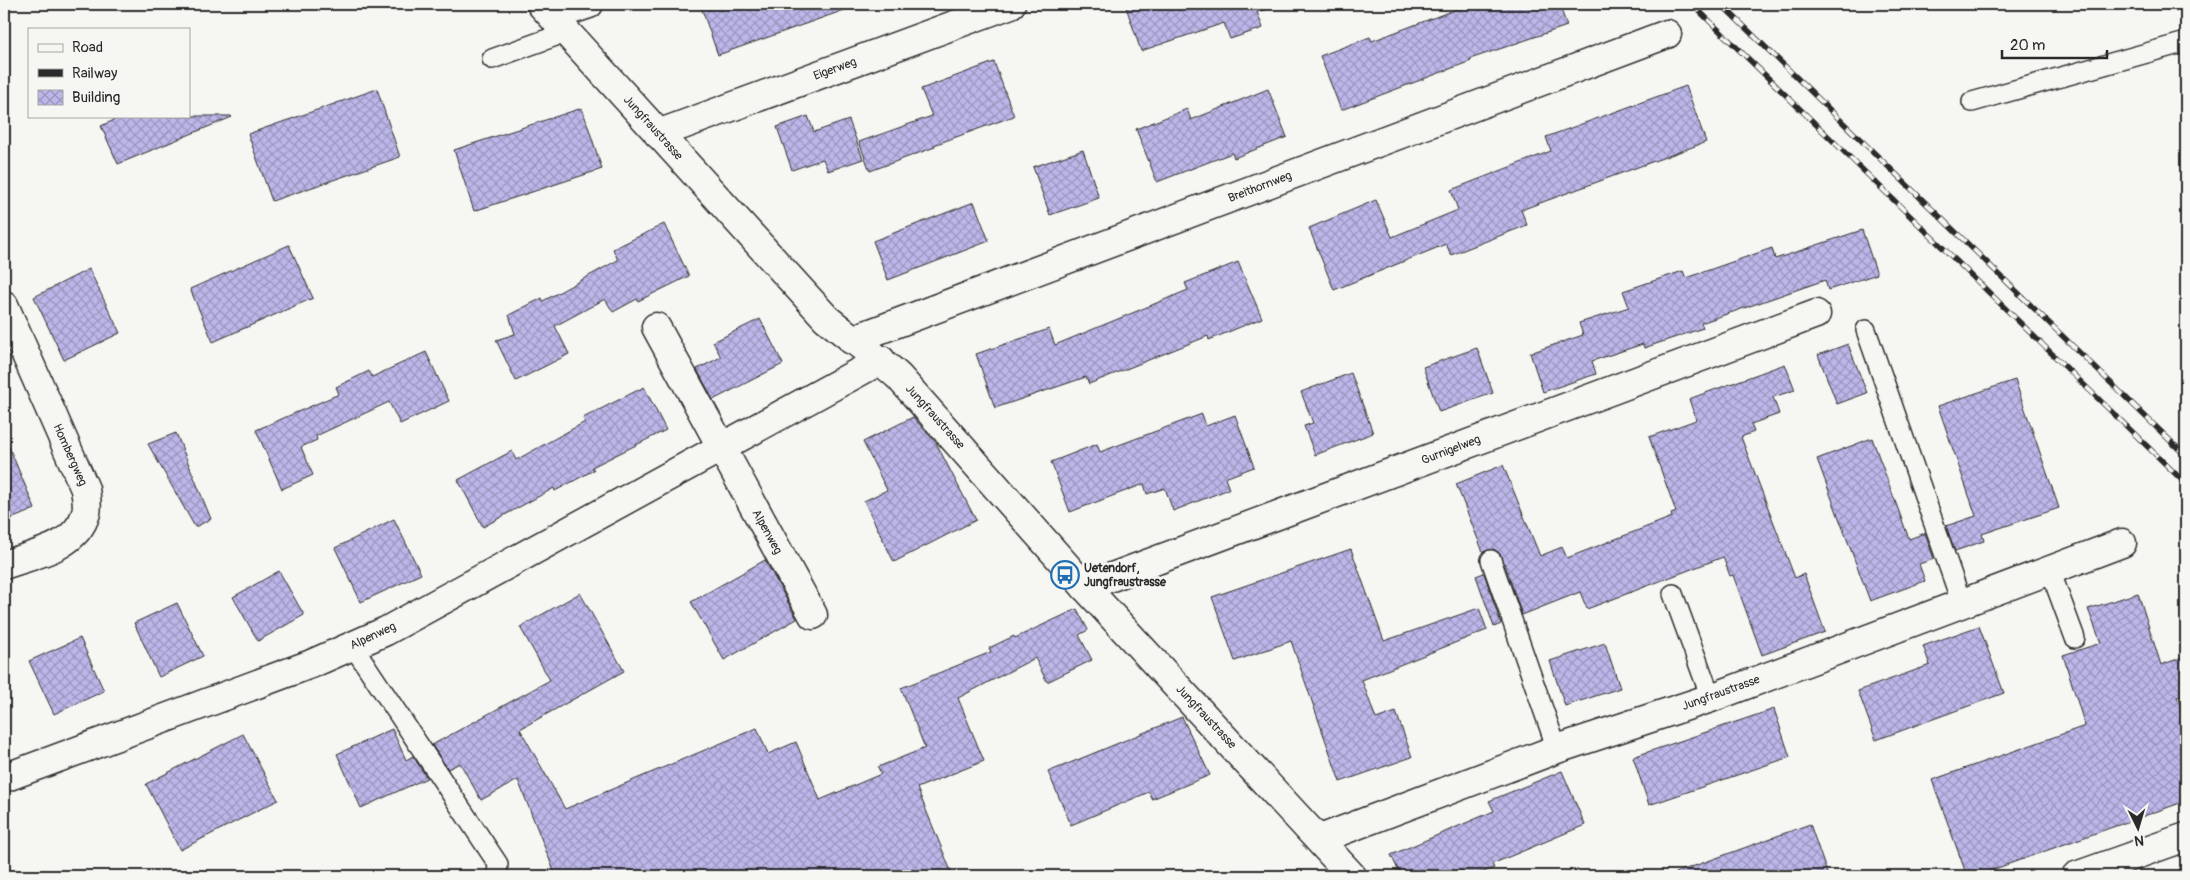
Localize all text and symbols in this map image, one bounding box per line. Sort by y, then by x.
legend [28,28,190,118]
scale bar [2002,28,2108,60]
text: 20 m [2010,36,2045,55]
text: Road [72,38,103,57]
street label: Eigerweg [811,54,859,84]
text: Railway [72,64,118,83]
text: Building [72,88,120,107]
street label: Jungfraustrasse [620,93,686,163]
street label: Breithornweg [1226,168,1294,206]
street label: Jungfraustrasse [902,382,968,452]
street label: Hombergweg [50,422,90,488]
street label: Gurnigelweg [1419,432,1483,468]
street label: Alpenweg [749,507,785,557]
bus stop icon: Uetendorf, Jungfraustrasse [1050,560,1080,590]
place label: Uetendorf, Jungfraustrasse [1084,561,1167,590]
street label: Alpenweg [348,619,398,653]
street label: Jungfraustrasse [1680,672,1762,714]
street label: Jungfraustrasse [1173,682,1239,752]
north arrow [2112,802,2162,852]
text: N [2134,832,2145,849]

